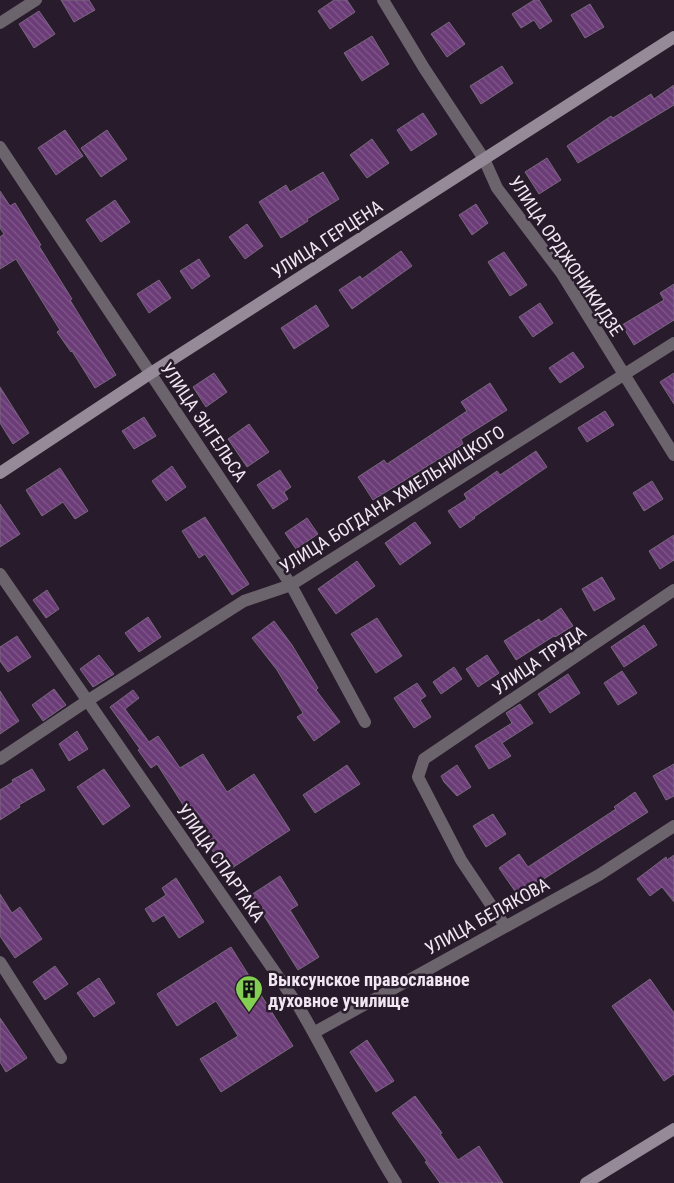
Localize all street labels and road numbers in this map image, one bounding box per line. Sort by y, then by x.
street label: УЛИЦА ОРДЖОНИКИДЗЕ [505,172,627,340]
street label: УЛИЦА ГЕРЦЕНА [268,195,387,283]
street label: УЛИЦА ЭНГЕЛЬСА [156,359,252,486]
street label: УЛИЦА БОГДАНА ХМЕЛЬНИЦКОГО [276,421,508,577]
street label: УЛИЦА ТРУДА [488,621,590,699]
street label: УЛИЦА СПАРТАКА [173,800,270,926]
street label: УЛИЦА БЕЛЯКОВА [421,873,553,959]

